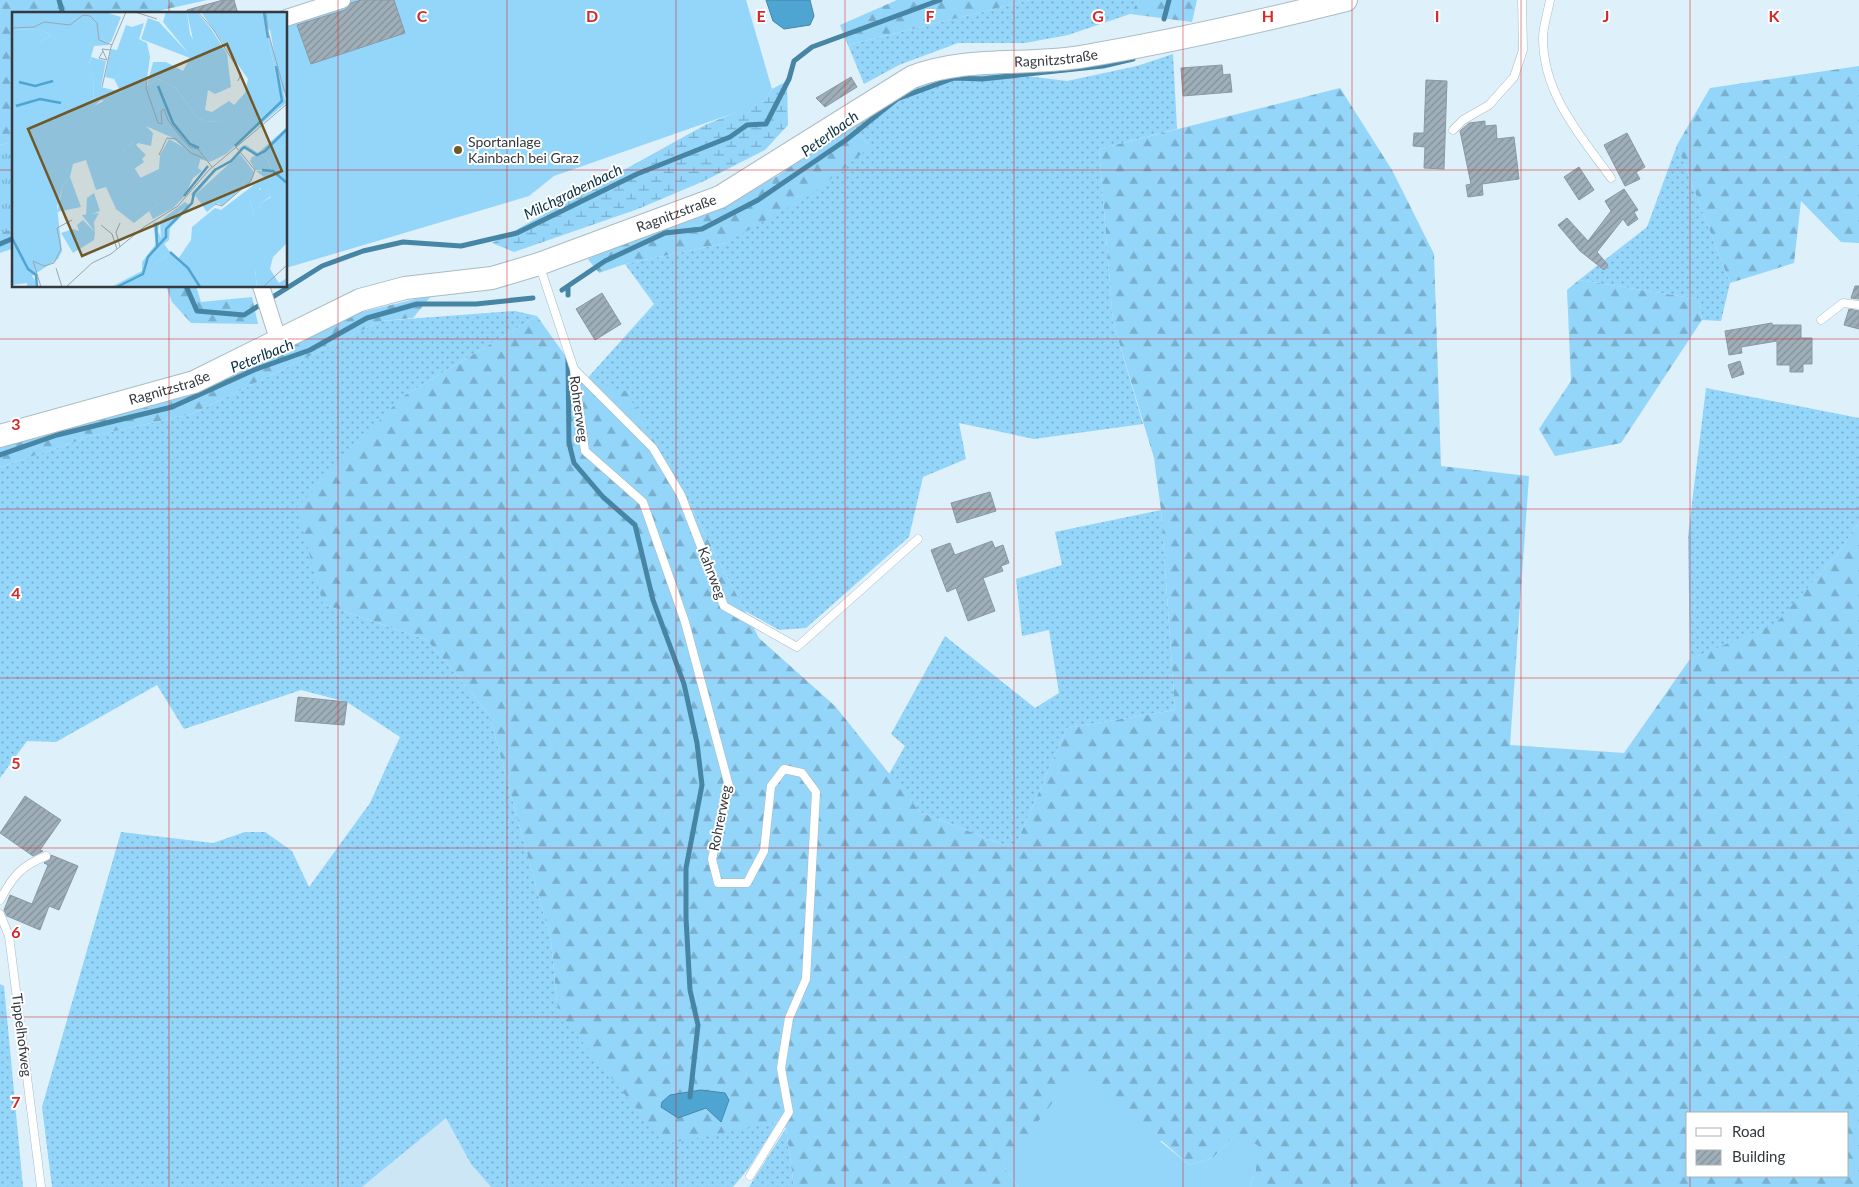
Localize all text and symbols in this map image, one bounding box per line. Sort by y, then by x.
text: C [417,6,428,25]
text: D [586,6,598,25]
text: E [756,6,766,25]
text: F [925,6,935,25]
text: G [1092,6,1104,25]
text: H [1262,6,1274,25]
text: I [1435,6,1439,25]
text: J [1603,6,1609,25]
text: K [1769,6,1781,25]
inset map [12,12,288,288]
street label: Ragnitzstraße [1014,45,1099,70]
water label: Peterlbach [797,106,862,160]
place label: Sportanlage Kainbach bei Graz [468,133,579,166]
marker: Sportanlage Kainbach bei Graz [452,144,464,156]
water label: Milchgrabenbach [520,159,625,223]
street label: Ragnitzstraße [634,190,718,235]
water label: Peterlbach [227,334,296,376]
street label: Ragnitzstraße [127,367,212,408]
street label: Rohrerweg [566,375,593,443]
text: 3 [11,414,21,433]
street label: Kahrweg [695,544,730,601]
text: 4 [11,583,21,602]
text: 5 [11,753,21,772]
street label: Rohrerweg [705,783,734,852]
text: 6 [11,922,21,941]
street label: Tippelhofweg [9,992,36,1078]
text: 7 [11,1092,21,1111]
legend [1686,1112,1849,1177]
text: Road [1732,1122,1765,1140]
text: Building [1732,1147,1785,1165]

